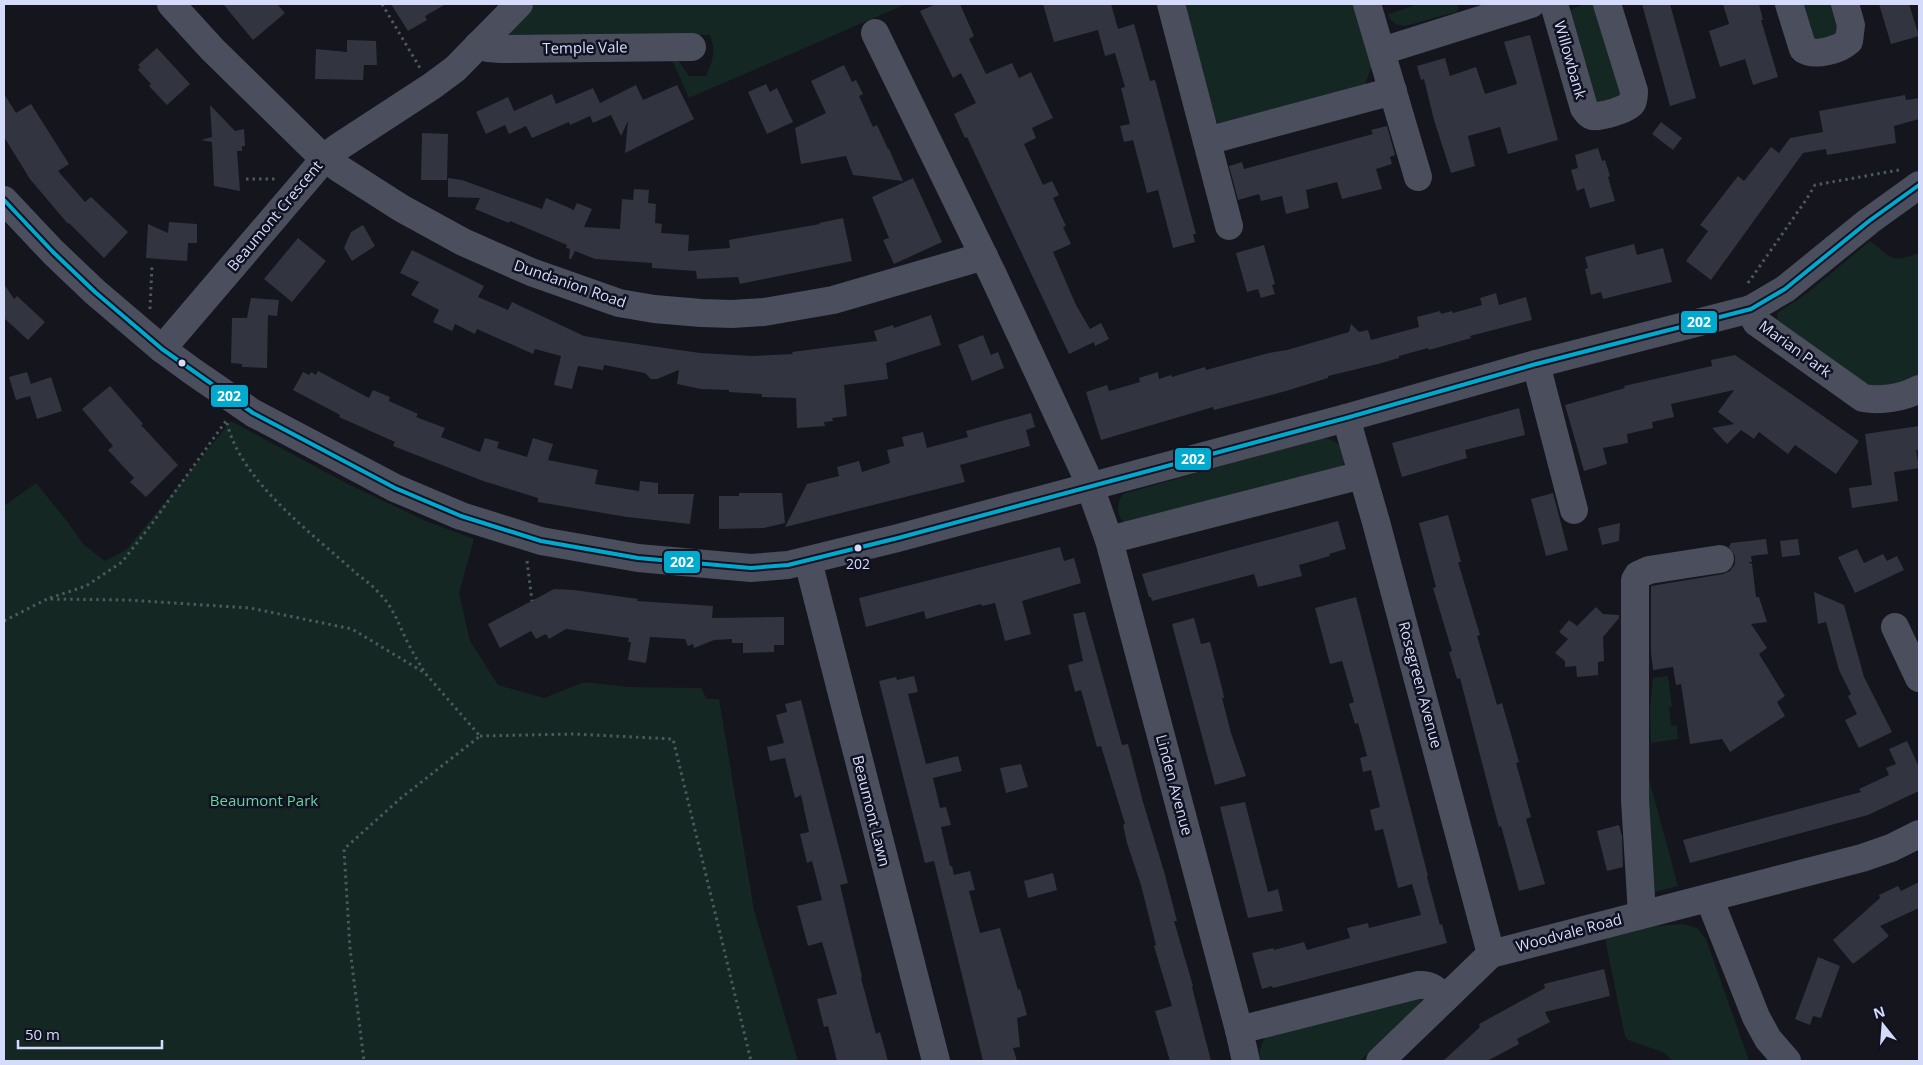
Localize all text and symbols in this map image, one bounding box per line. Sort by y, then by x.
street label: Willowbank [1550,18,1592,101]
street label: Temple Vale [542,36,628,58]
street label: Beaumont Crescent [222,156,326,275]
street label: Dundanion Road [511,254,629,312]
line badge: 202 [1680,310,1718,334]
text: 202 [1687,312,1711,331]
street label: Marian Park [1756,315,1836,381]
unlabelled marker [177,358,187,368]
line badge: 202 [210,384,249,408]
text: 202 [217,386,241,405]
line badge: 202 [1174,447,1212,471]
text: 202 [1181,449,1205,468]
marker: 202 [853,543,863,553]
line badge: 202 [663,550,701,574]
text: 202 [670,552,694,571]
place label: 202 [846,554,870,573]
street label: Rosegreen Avenue [1394,619,1447,750]
street label: Linden Avenue [1152,732,1198,837]
street label: Beaumont Lawn [848,753,895,868]
park label: Beaumont Park [210,790,318,810]
street label: Woodvale Road [1514,908,1624,956]
north arrow [1858,1000,1908,1050]
text: N [1871,1001,1887,1023]
scale bar [18,1018,161,1050]
text: 50 m [25,1024,60,1044]

